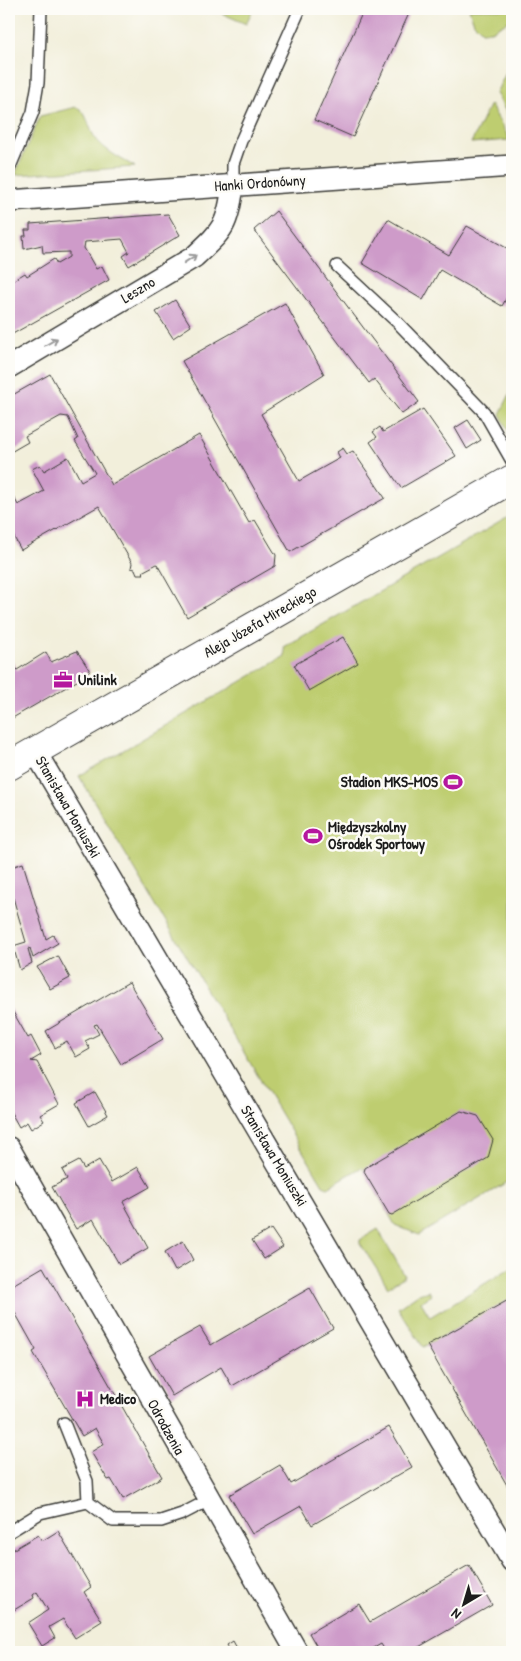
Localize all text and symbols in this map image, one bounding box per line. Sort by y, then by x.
street label: Hanki Ordonówny [214,169,306,196]
one-way arrow [183,254,197,264]
street label: Leszno [117,271,159,308]
one-way arrow [43,337,57,347]
street label: Aleja Józefa Mireckiego [200,581,320,662]
office icon: Unilink [52,669,74,691]
place label: Unilink [78,669,118,690]
street label: Stanisława Moniuszki [31,752,106,862]
place label: Stadion MKS-MOS [341,771,438,792]
sports icon: Stadion MKS-MOS [442,771,464,793]
place label: Międzyszkolny Ośrodek Sportowy [328,816,426,855]
sports icon: Międzyszkolny Ośrodek Sportowy [302,825,324,847]
street label: Stanisława Moniuszki [236,1101,313,1210]
hospital icon: Medico [74,1388,96,1410]
place label: Medico [100,1388,136,1409]
street label: Odrodzenia [143,1395,190,1458]
north arrow [438,1578,488,1628]
text: N [446,1605,464,1624]

